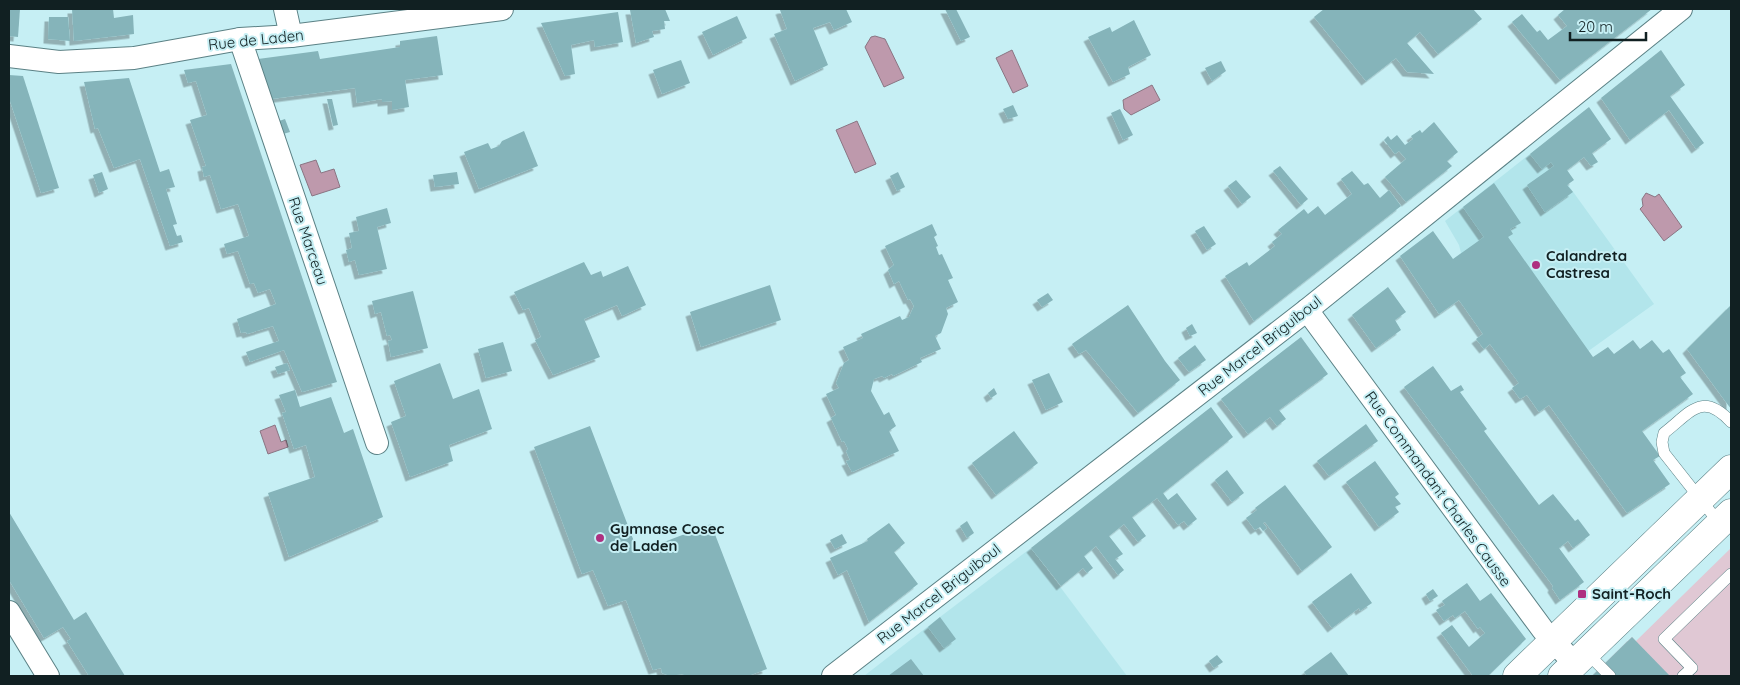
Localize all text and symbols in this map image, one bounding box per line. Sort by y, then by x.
scale bar [1570,10,1646,42]
text: 20 m [1578,17,1613,36]
street label: Rue de Laden [207,25,305,54]
street label: Rue Marceau [285,194,332,287]
place label: Calandreta Castresa [1546,246,1627,282]
marker: Calandreta Castresa [1530,259,1542,271]
street label: Rue Marcel Briguiboul [1194,291,1325,400]
street label: Rue Commandant Charles Causse [1361,387,1516,590]
place label: Gymnase Cosec de Laden [610,519,725,555]
marker: Gymnase Cosec de Laden [594,532,606,544]
street label: Rue Marcel Briguiboul [873,539,1004,648]
place label: Saint-Roch [1592,584,1671,603]
marker: Saint-Roch [1576,588,1588,600]

